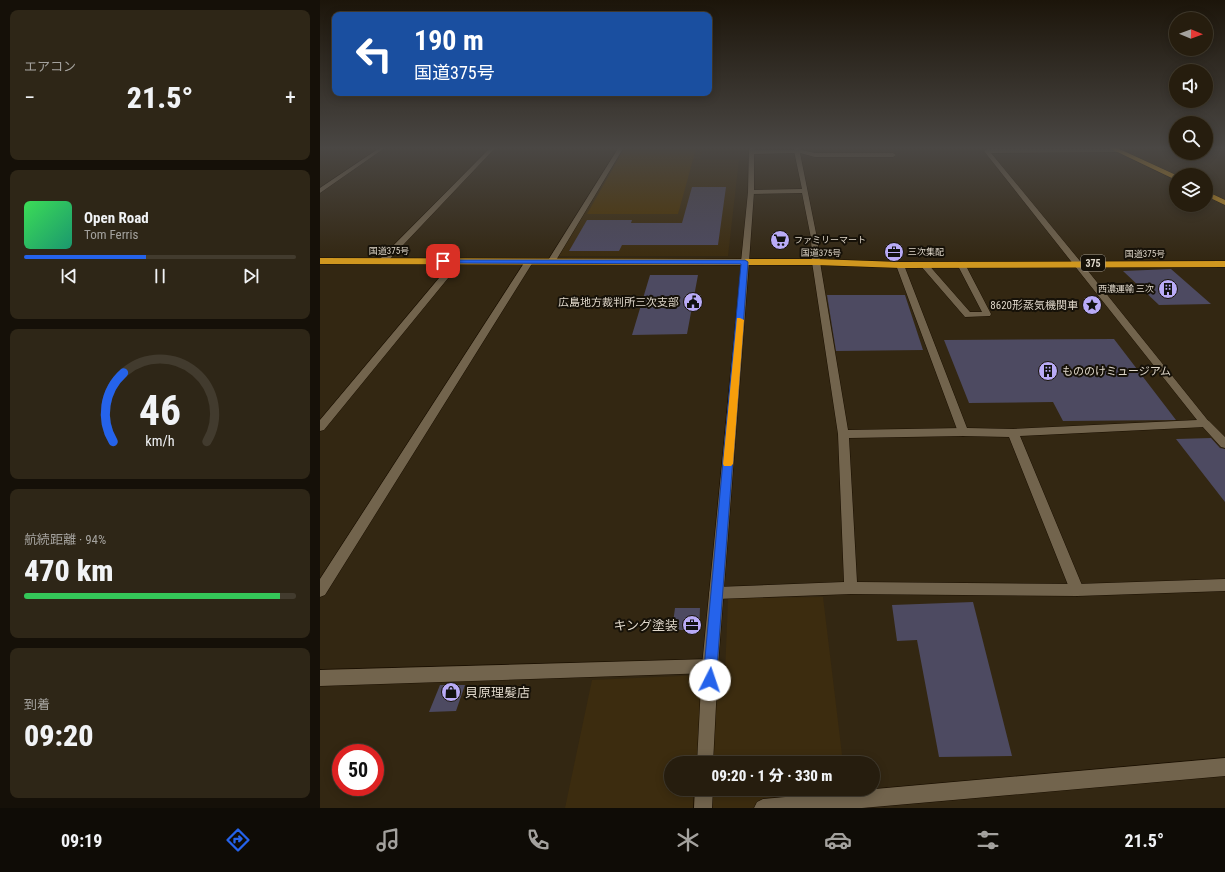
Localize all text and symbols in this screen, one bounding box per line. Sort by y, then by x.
north arrow [1169,12,1213,56]
map controls [1169,12,1213,212]
text: 190 m [414,24,484,57]
icon: left [348,28,400,80]
text: エアコン [24,59,76,74]
text: 国道375号 [414,62,495,83]
button: sound [1169,64,1213,108]
text: 21.5° [127,80,193,115]
text: − [24,85,35,110]
text: + [285,85,296,110]
button: search [1169,116,1213,160]
button: layers [1169,168,1213,212]
text: Open Road [84,209,149,227]
text: Tom Ferris [84,227,138,242]
supermarket icon: ファミリーマート [769,229,791,251]
place label: ファミリーマート [794,235,866,245]
office icon: 三次集配 [883,241,905,263]
pin [426,244,460,278]
street label: 国道375号 [369,246,409,256]
place label: 三次集配 [908,247,944,257]
street label: 国道375号 [801,248,841,258]
street label: 国道375号 [1125,249,1165,259]
icon: arrive [432,250,454,272]
road number: 375 [1081,255,1105,271]
icon: previous [58,265,80,287]
icon: pause [149,265,171,287]
icon: next [240,265,262,287]
building icon: 西濃運輸 三次 [1157,278,1179,300]
place label: 西濃運輸 三次 [1098,283,1154,294]
public building icon: 広島地方裁判所三次支部 [682,291,704,313]
place icon: 8620形蒸気機関車 [1081,294,1103,316]
place label: 広島地方裁判所三次支部 [558,296,679,309]
place label: 8620形蒸気機関車 [990,299,1078,312]
building icon: もののけミュージアム [1037,360,1059,382]
place label: もののけミュージアム [1062,365,1171,378]
text: 46 [139,386,181,435]
text: km/h [145,433,175,449]
text: 航続距離 · 94% [24,532,106,547]
text: 470 km [24,553,113,588]
office icon: キング塗装 [681,614,703,636]
place label: キング塗装 [613,618,678,633]
position arrow [689,659,731,701]
shop icon: 貝原理髪店 [440,681,462,703]
place label: 貝原理髪店 [465,685,530,700]
text: 到着 [24,697,50,712]
text: 09:20 [24,718,93,753]
speed limit sign: 50 [332,744,384,796]
text: 09:20 · 1 分 · 330 m [712,767,832,785]
icon: directions [224,826,252,854]
icon: music [374,826,402,854]
icon: phone [524,826,552,854]
icon: climate [674,826,702,854]
icon: car [824,826,852,854]
icon: filters [974,826,1002,854]
text: 09:19 [61,830,102,851]
text: 21.5° [1124,830,1164,851]

